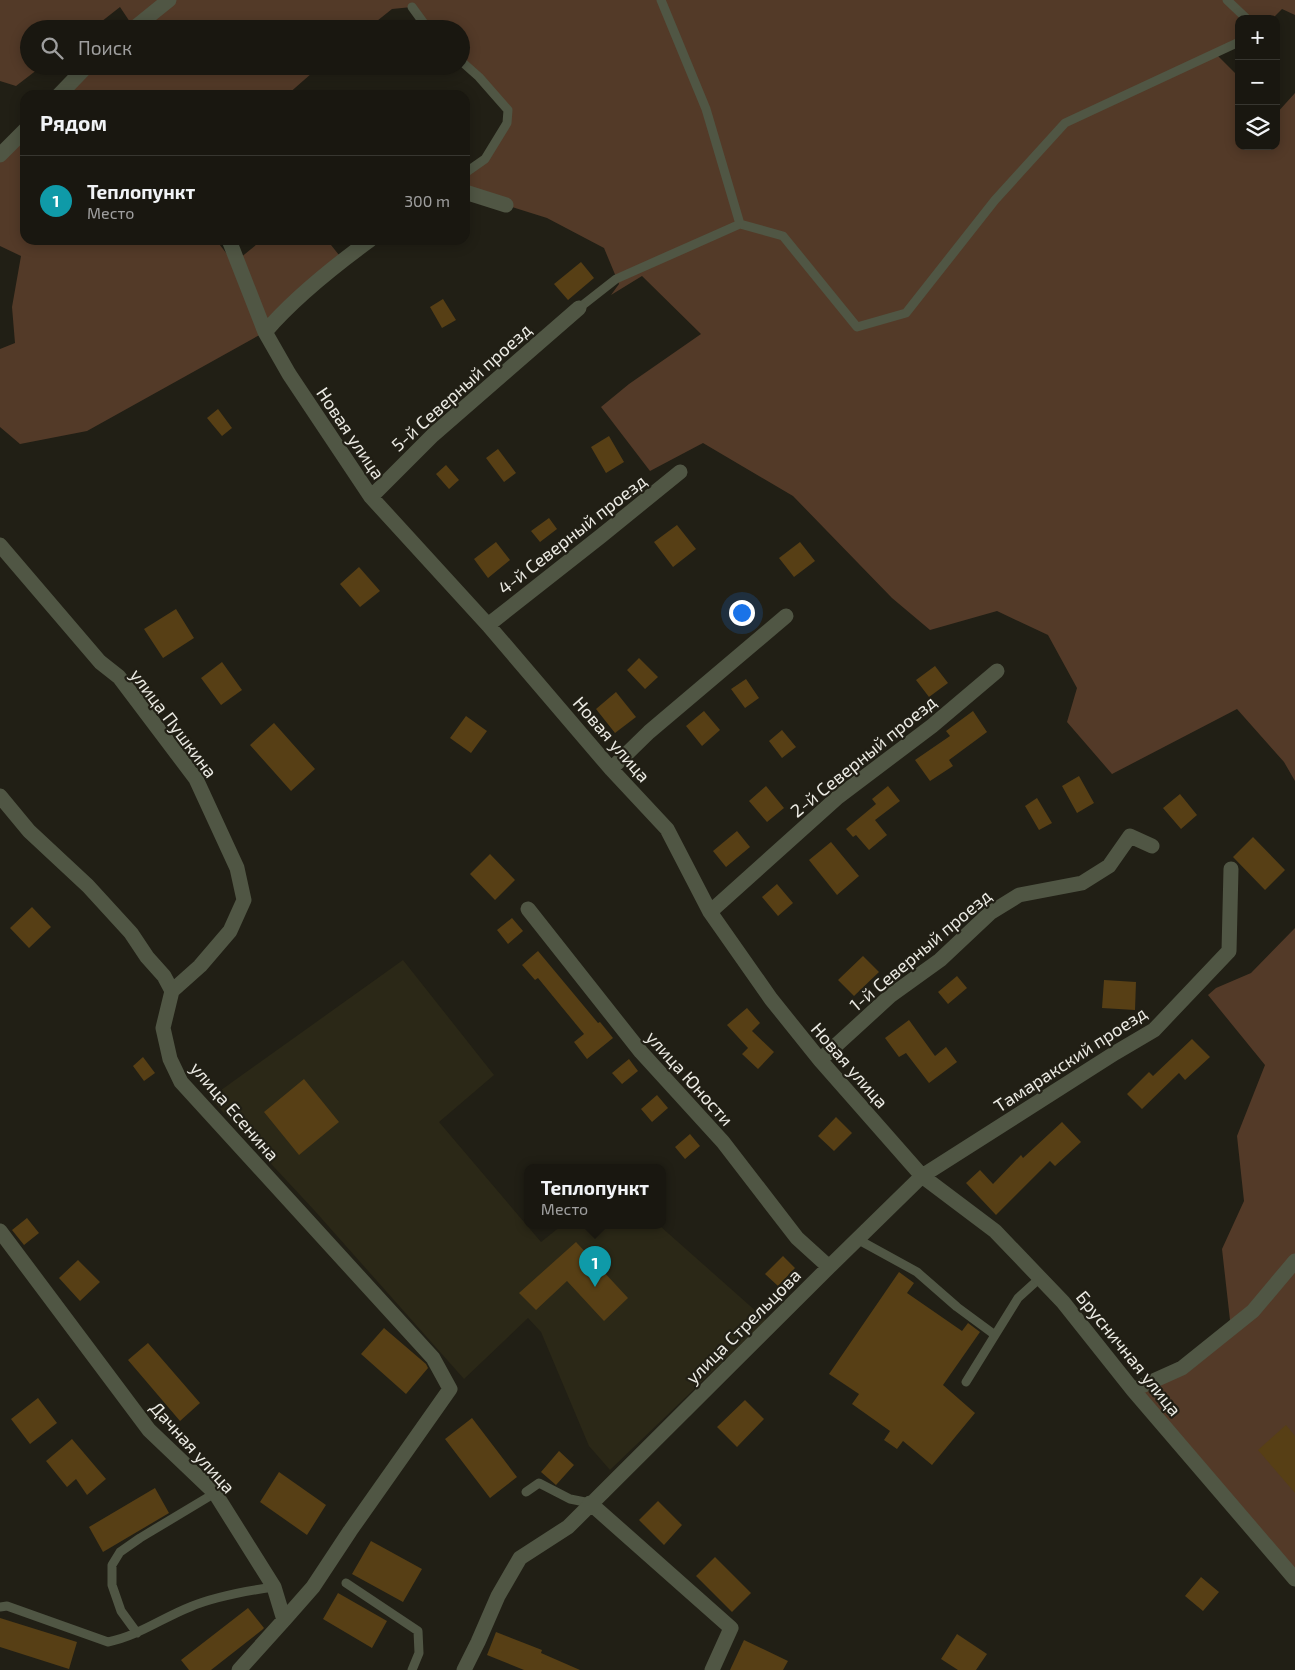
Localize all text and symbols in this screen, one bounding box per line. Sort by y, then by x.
map controls [1235,15,1280,150]
button: + [1235,15,1280,60]
search box [20,20,470,75]
icon: search [38,34,66,62]
text: Поиск [78,36,132,59]
button: − [1235,60,1280,105]
button: layers [1235,105,1280,150]
text: Рядом [40,110,107,135]
text: Теплопункт [87,180,195,203]
text: 1 [53,191,59,210]
text: 300 m [404,191,450,210]
text: Место [87,203,134,222]
street label: 5-й Северный проезд [387,318,535,456]
street label: Новая улица [312,383,390,483]
street label: 4-й Северный проезд [494,469,650,599]
your location [729,600,755,626]
street label: улица Пушкина [126,664,222,782]
street label: 2-й Северный проезд [786,690,940,822]
street label: Новая улица [569,692,655,786]
street label: 1-й Северный проезд [845,884,995,1016]
street label: Тамаракский проезд [989,1001,1151,1117]
street label: Новая улица [807,1018,893,1112]
street label: улица Юности [642,1026,738,1130]
street label: улица Есенина [186,1057,284,1165]
popup [524,1164,666,1229]
text: Теплопункт [541,1176,649,1199]
text: Место [541,1199,588,1218]
pin: 1 [579,1246,611,1287]
street label: улица Стрельцова [681,1264,805,1388]
street label: Брусничная улица [1072,1286,1186,1420]
street label: Дачная улица [146,1396,240,1498]

